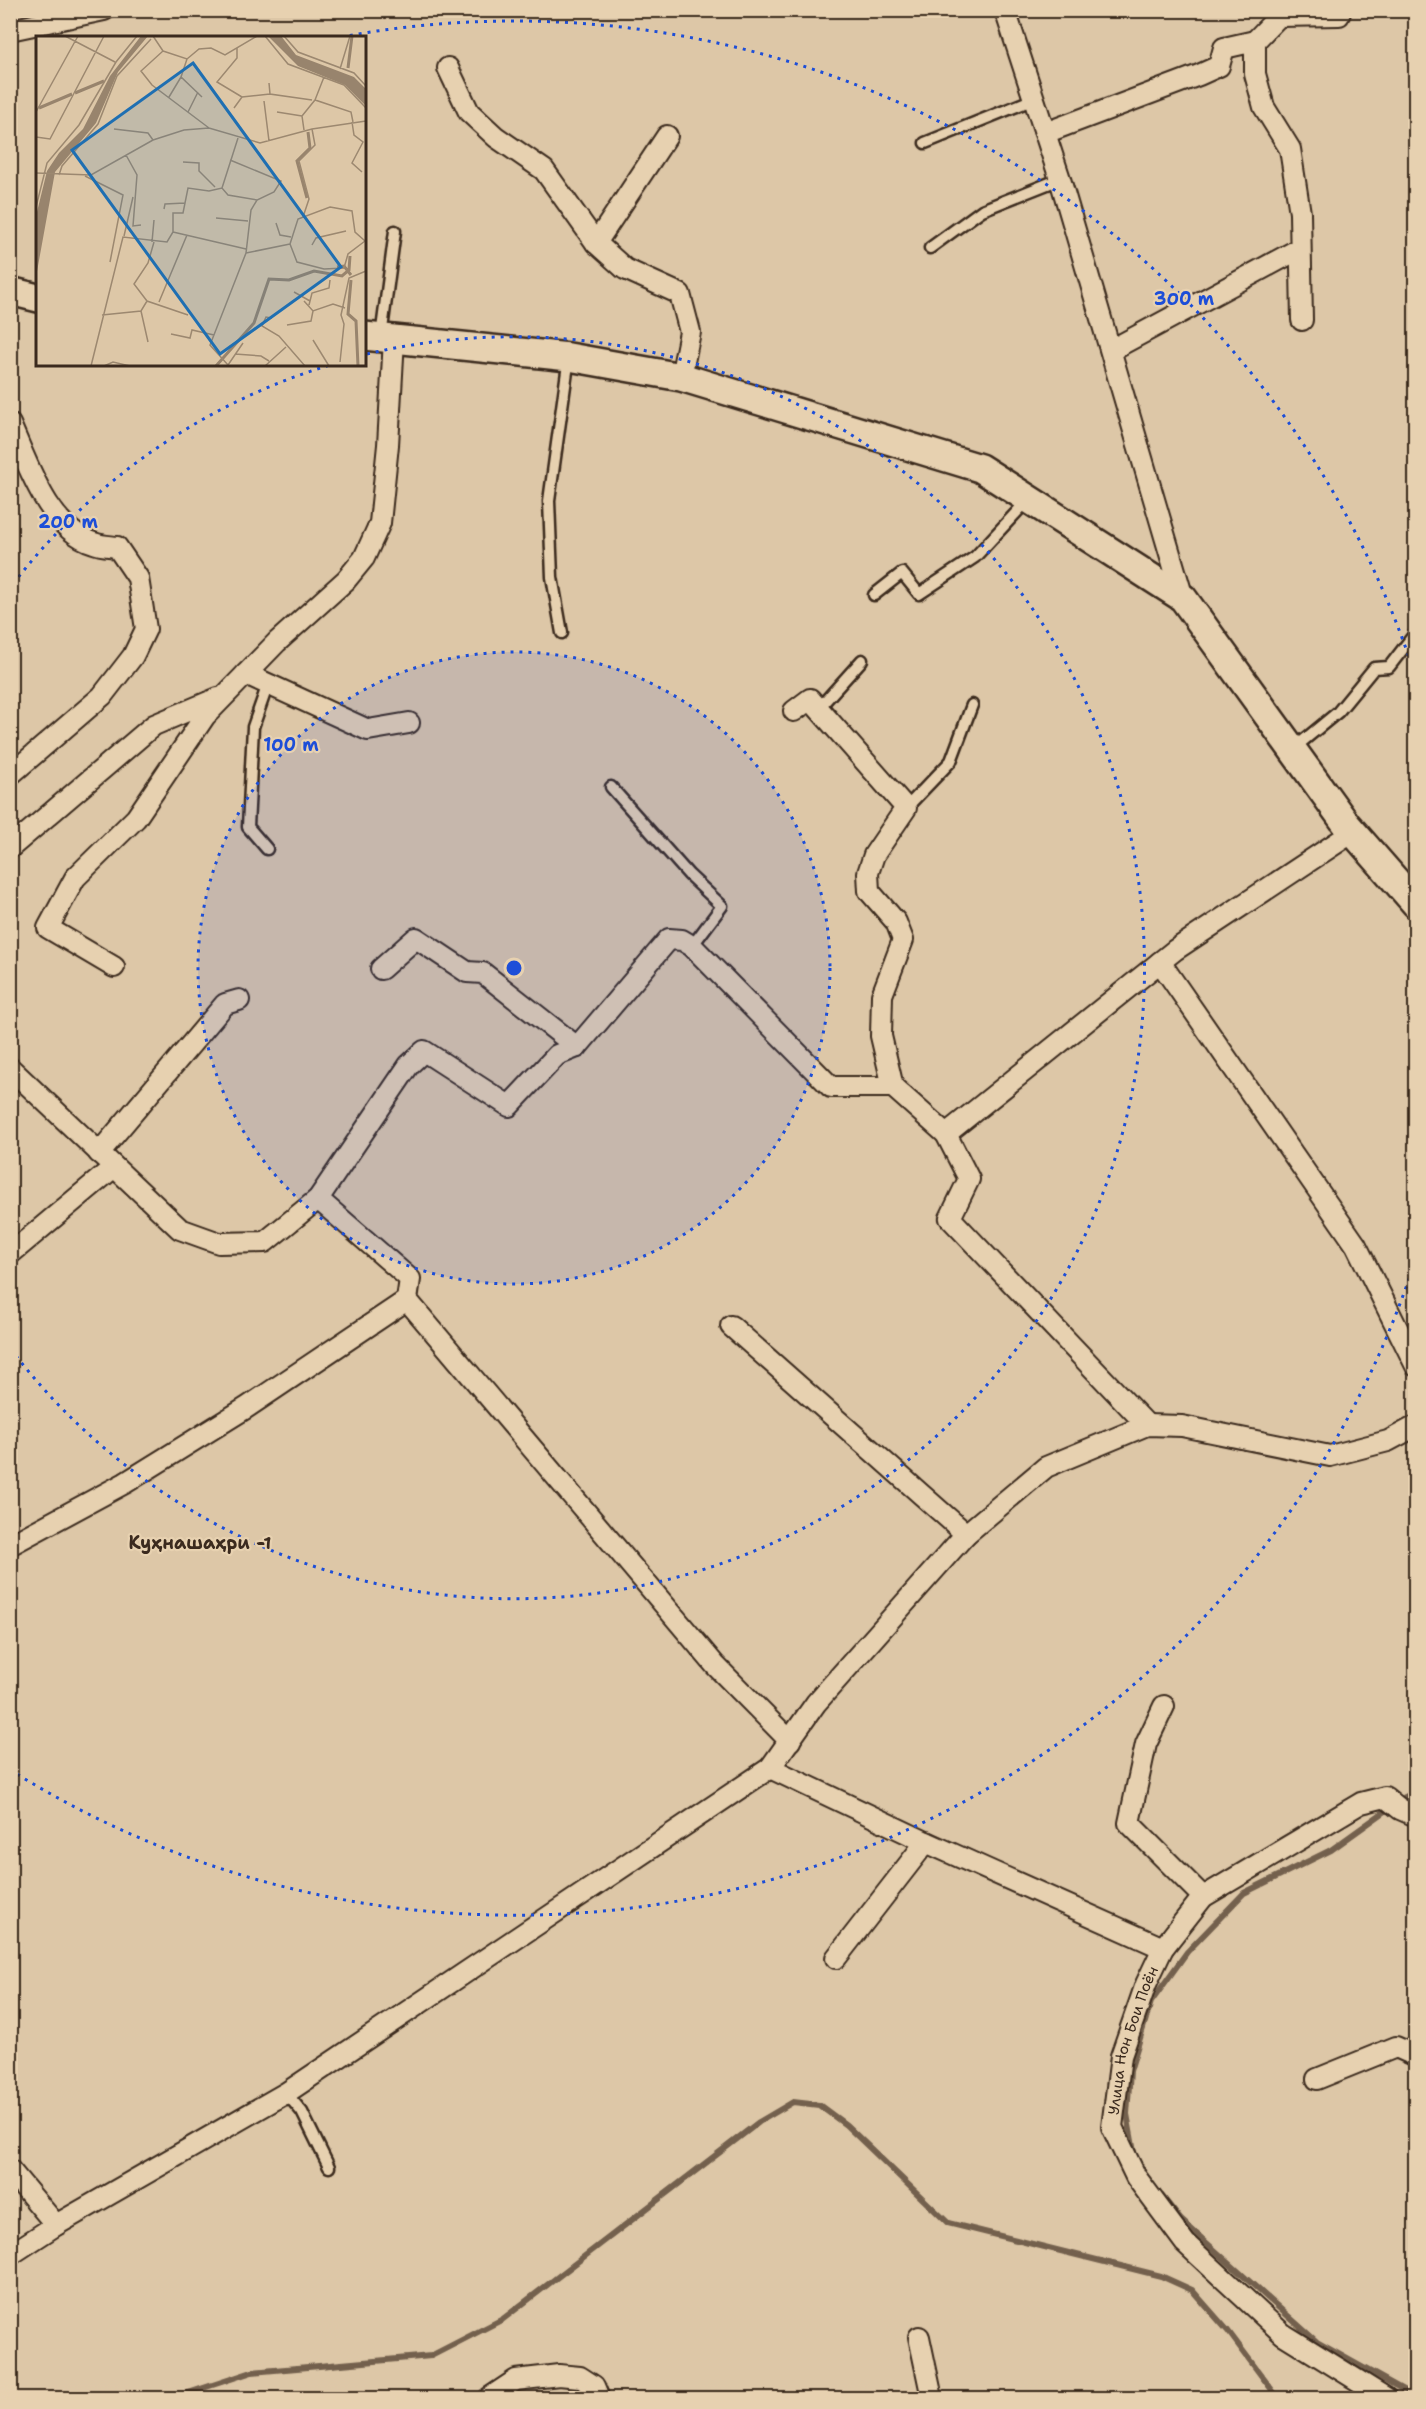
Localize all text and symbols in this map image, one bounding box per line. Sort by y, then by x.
inset map [36,36,366,366]
text: 300 m [1154,287,1215,311]
text: 200 m [38,510,99,534]
text: 100 m [263,733,319,757]
centre of rings [504,958,524,978]
district label: Куҳнашаҳри -1 [129,1531,271,1555]
street label: Улица Нон Бои Поён [1104,1963,1163,2116]

